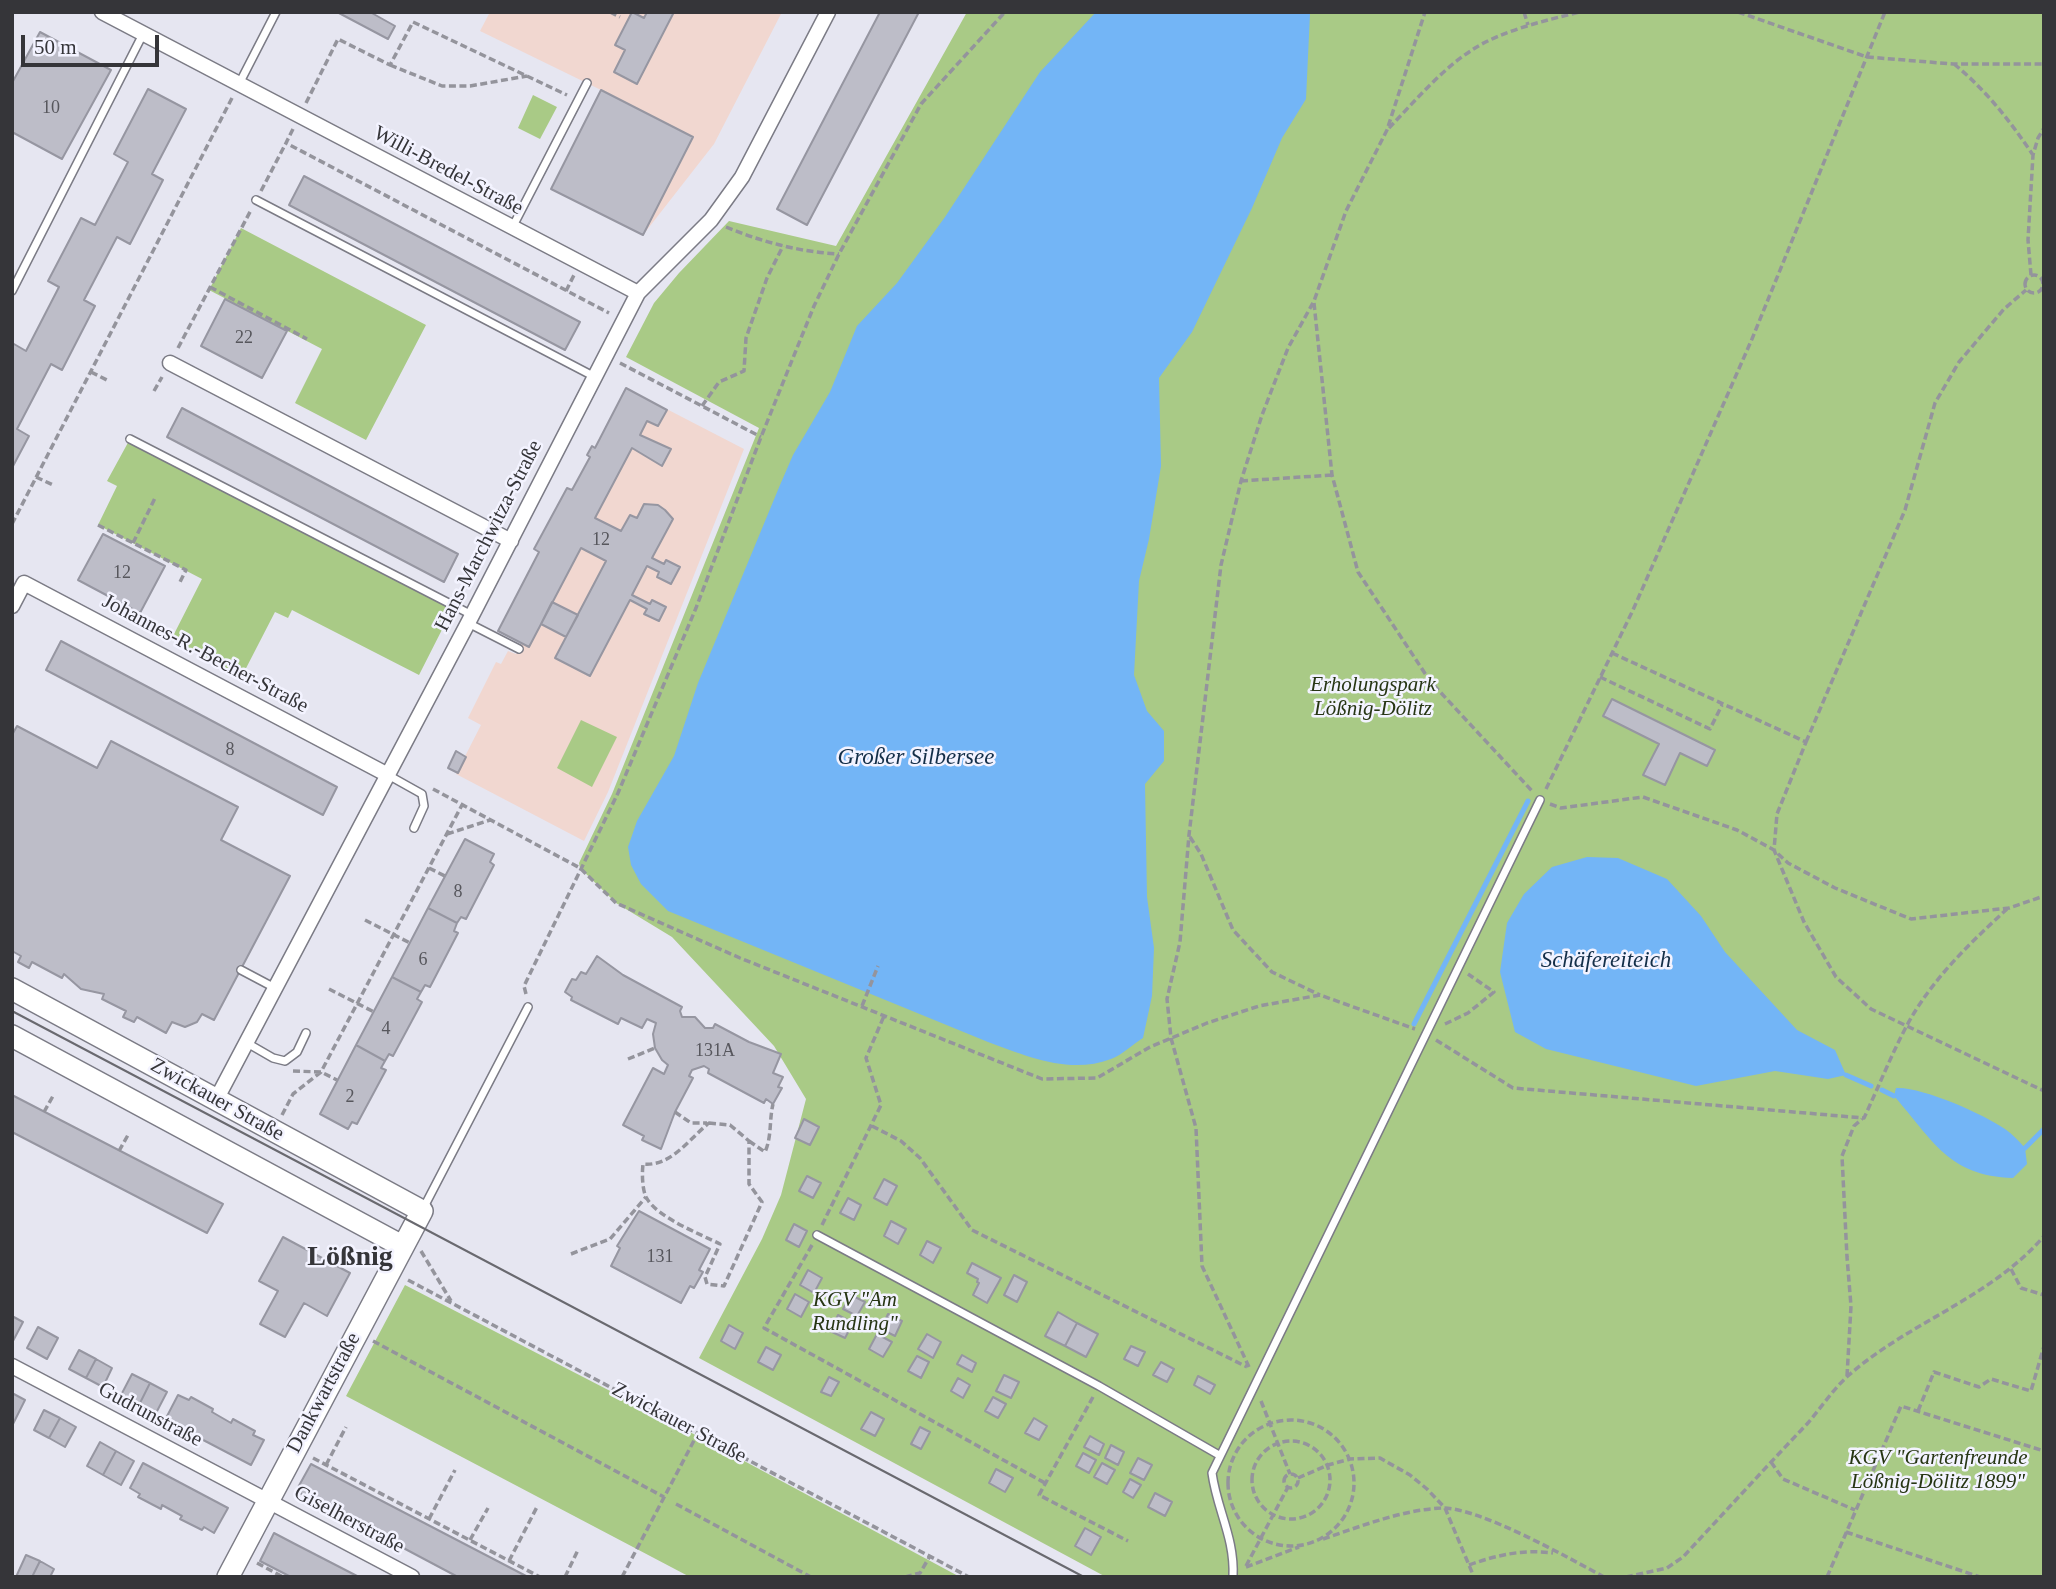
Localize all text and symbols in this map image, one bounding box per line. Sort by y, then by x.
scale bar [24,21,163,65]
text: 50 m [34,35,77,59]
house number: 10 [42,97,60,119]
street label: Willi-Bredel-Straße [369,121,527,221]
house number: 22 [235,327,253,349]
street label: Hans-Marchwitza-Straße [430,436,548,636]
house number: 12 [592,529,610,551]
house number: 12 [113,562,131,584]
street label: Johannes-R.-Becher-Straße [98,589,312,719]
park label: Erholungspark Lößnig-Dölitz [1310,672,1436,722]
house number: 8 [225,739,234,761]
water label: Großer Silbersee [838,744,994,772]
house number: 8 [454,881,462,903]
water label: Schäfereiteich [1541,947,1671,975]
house number: 6 [418,949,428,971]
house number: 4 [382,1018,391,1040]
house number: 131A [695,1040,735,1062]
street label: Zwickauer Straße [146,1053,288,1147]
house number: 2 [346,1086,354,1108]
district label: Lößnig [307,1241,393,1275]
house number: 131 [646,1246,674,1268]
park label: KGV "Am Rundling" [812,1287,898,1337]
street label: Dankwartstraße [282,1328,366,1458]
street label: Gudrunstraße [94,1377,206,1453]
street label: Zwickauer Straße [607,1377,751,1469]
park label: KGV "Gartenfreunde Lößnig-Dölitz 1899" [1849,1445,2027,1495]
street label: Giselherstraße [290,1480,408,1560]

